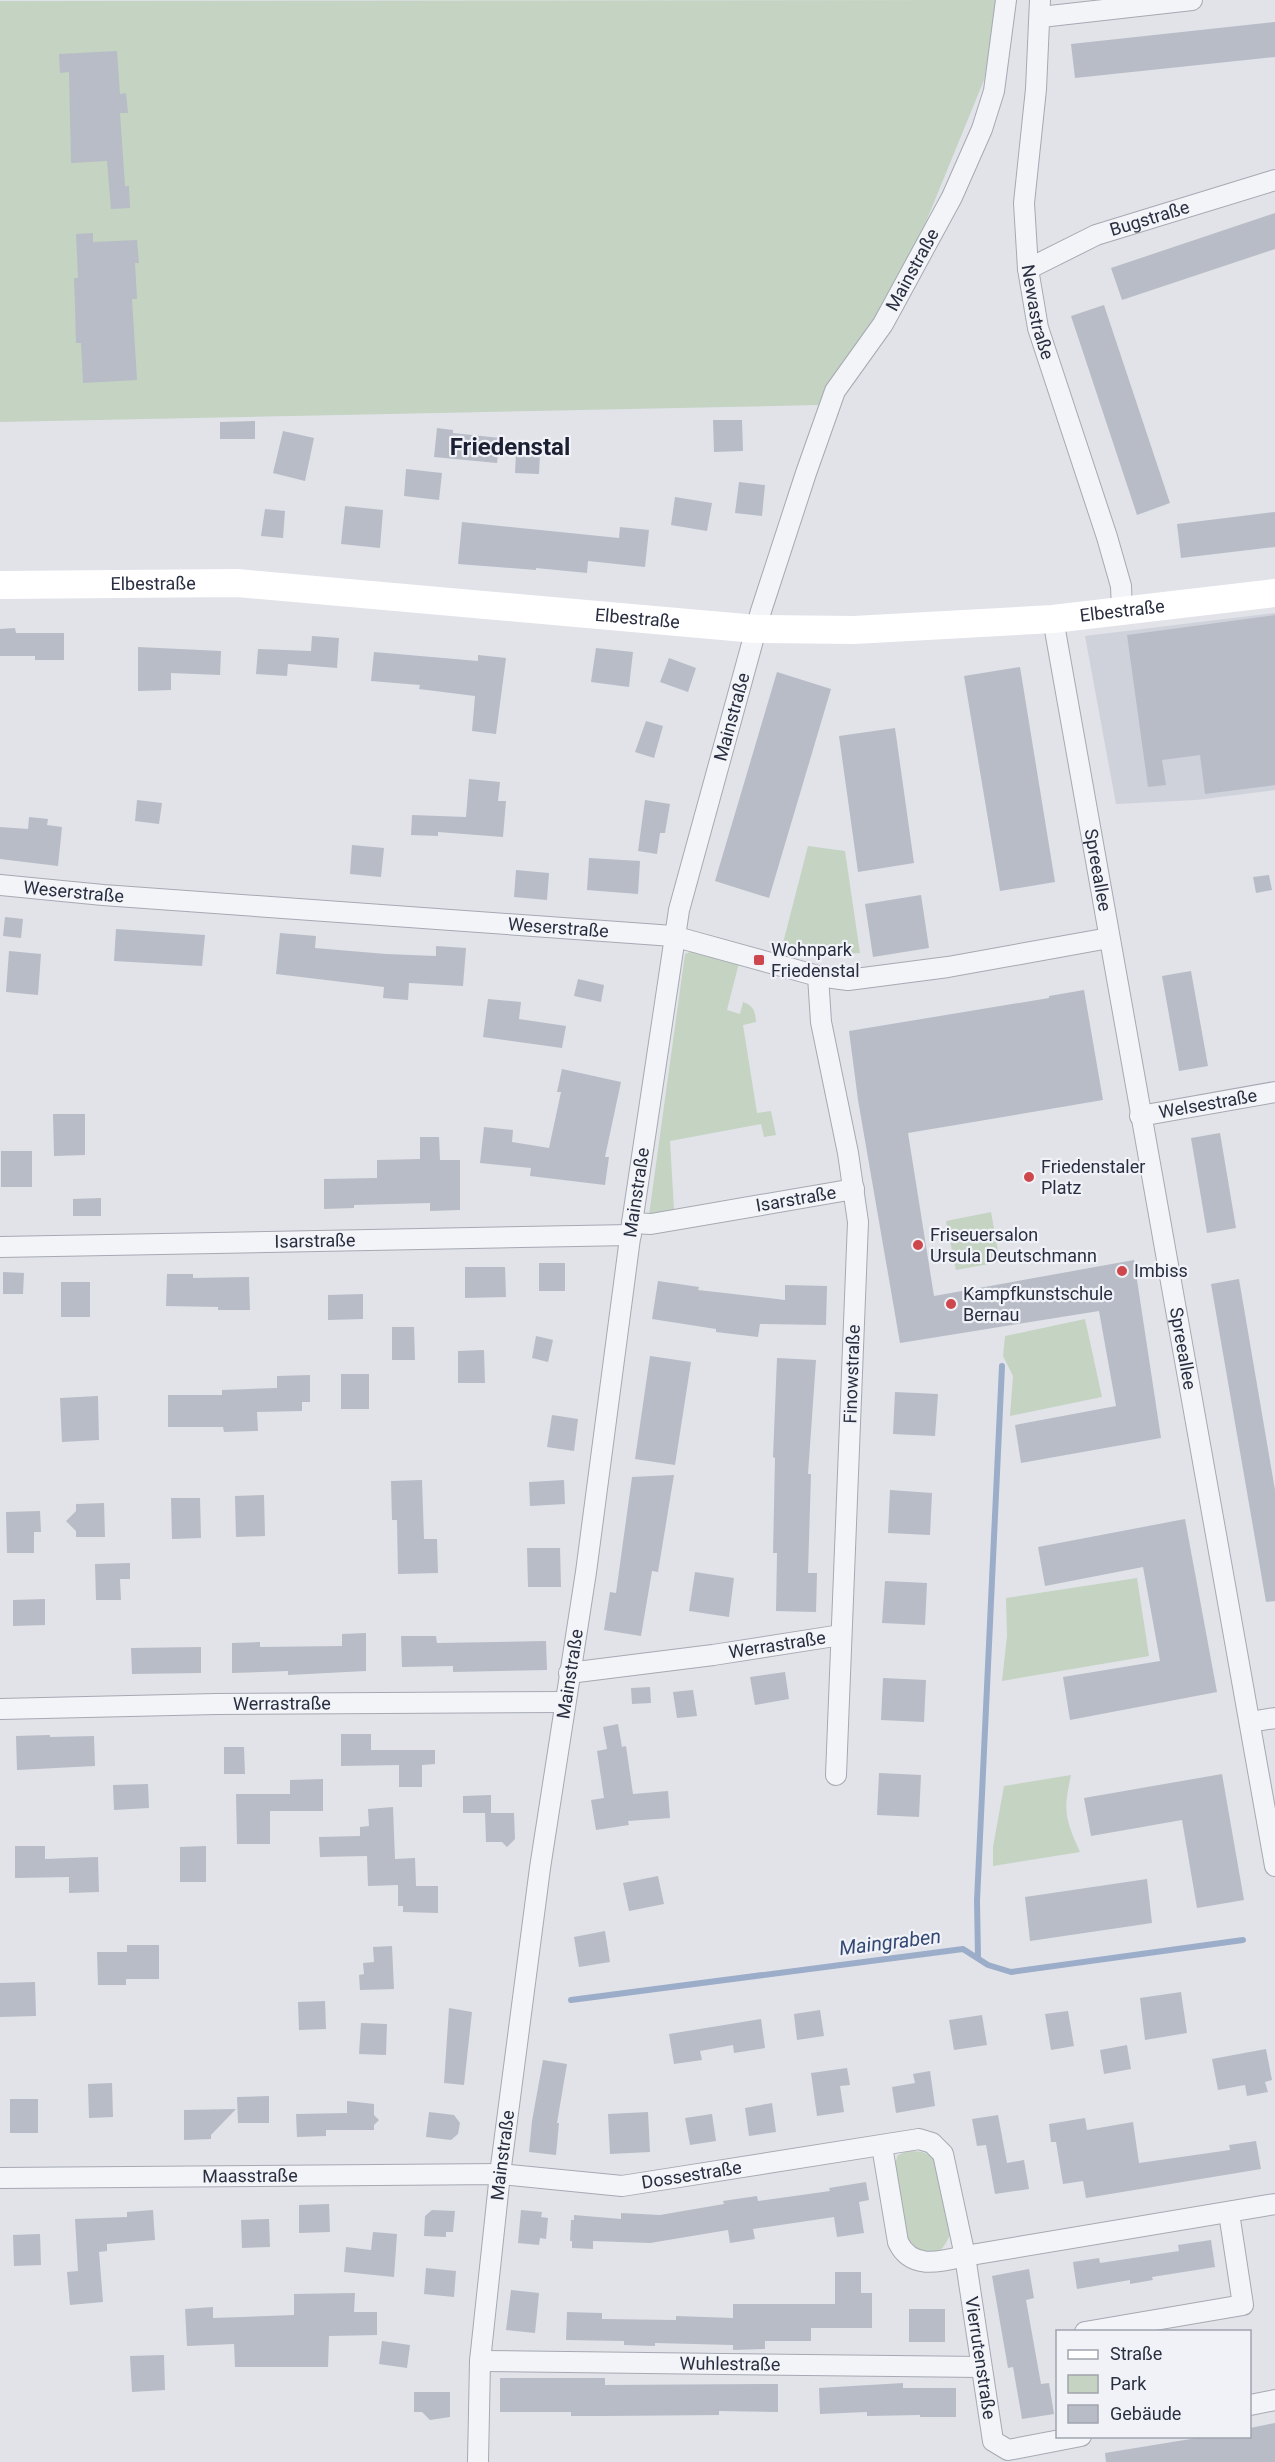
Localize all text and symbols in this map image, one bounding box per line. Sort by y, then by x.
street label: Bugstraße [1107,196,1192,240]
street label: Mainstraße [881,225,943,315]
street label: Newastraße [1017,263,1059,362]
district label: Friedenstal [450,433,570,461]
street label: Elbestraße [110,572,196,594]
street label: Elbestraße [1079,595,1166,626]
street label: Elbestraße [594,604,681,632]
street label: Mainstraße [709,670,754,763]
street label: Spreeallee [1081,827,1116,913]
street label: Weserstraße [22,876,125,906]
street label: Weserstraße [507,913,610,941]
place label: Wohnpark Friedenstal [771,939,860,981]
marker: Wohnpark Friedenstal [752,953,766,967]
street label: Welsestraße [1157,1084,1259,1122]
street label: Mainstraße [619,1146,653,1239]
place label: Friedenstaler Platz [1041,1156,1145,1198]
marker: Friedenstaler Platz [1022,1170,1036,1184]
street label: Isarstraße [754,1181,838,1216]
place label: Friseuersalon Ursula Deutschmann [930,1224,1097,1266]
street label: Isarstraße [274,1229,356,1252]
marker: Friseuersalon Ursula Deutschmann [911,1238,925,1252]
place label: Imbiss [1134,1260,1188,1281]
marker: Imbiss [1115,1264,1129,1278]
place label: Kampfkunstschule Bernau [963,1283,1113,1325]
marker: Kampfkunstschule Bernau [944,1297,958,1311]
street label: Spreeallee [1166,1305,1201,1391]
street label: Finowstraße [839,1324,864,1424]
street label: Mainstraße [552,1627,587,1720]
street label: Werrastraße [727,1627,827,1662]
street label: Werrastraße [233,1692,331,1714]
water label: Maingraben [838,1924,942,1960]
street label: Mainstraße [486,2109,518,2201]
street label: Dossestraße [640,2156,743,2193]
street label: Maasstraße [202,2165,298,2186]
street label: Vierrutenstraße [961,2295,1001,2421]
legend [1056,2330,1251,2438]
text: Straße [1110,2343,1162,2364]
street label: Wuhlestraße [680,2352,780,2375]
text: Park [1110,2373,1147,2394]
text: Gebäude [1110,2403,1181,2424]

